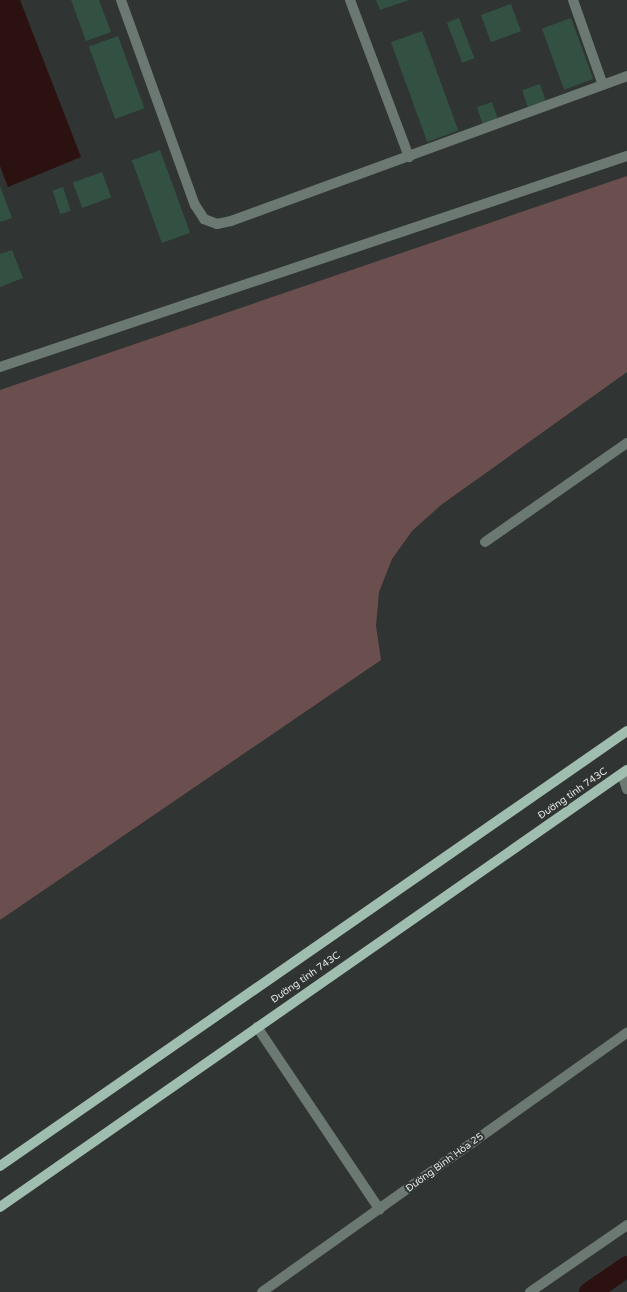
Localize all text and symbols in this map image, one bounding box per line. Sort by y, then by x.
street label: Đường tỉnh 743C [536,766,610,822]
street label: Đường tỉnh 743C [269,950,343,1006]
street label: Đường Bình Hòa 25 [404,1131,486,1195]

